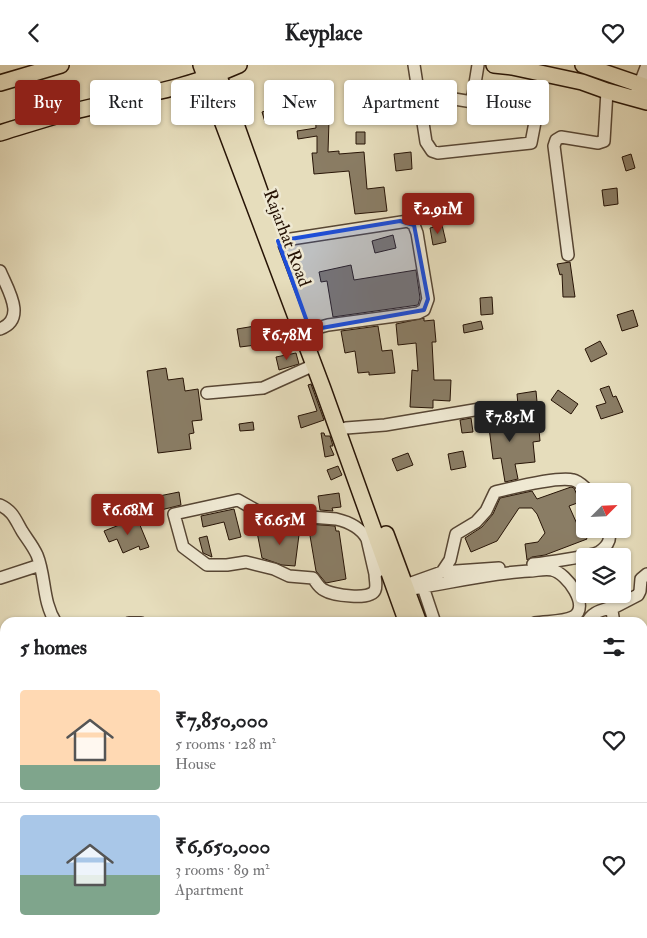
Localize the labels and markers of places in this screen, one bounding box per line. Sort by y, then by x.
pin: ₹2.91M [397,193,479,235]
pin: ₹6.78M [246,319,328,361]
pin: ₹7.85M [469,401,551,443]
pin: ₹6.68M [87,493,169,536]
pin: ₹6.65M [239,503,321,546]

